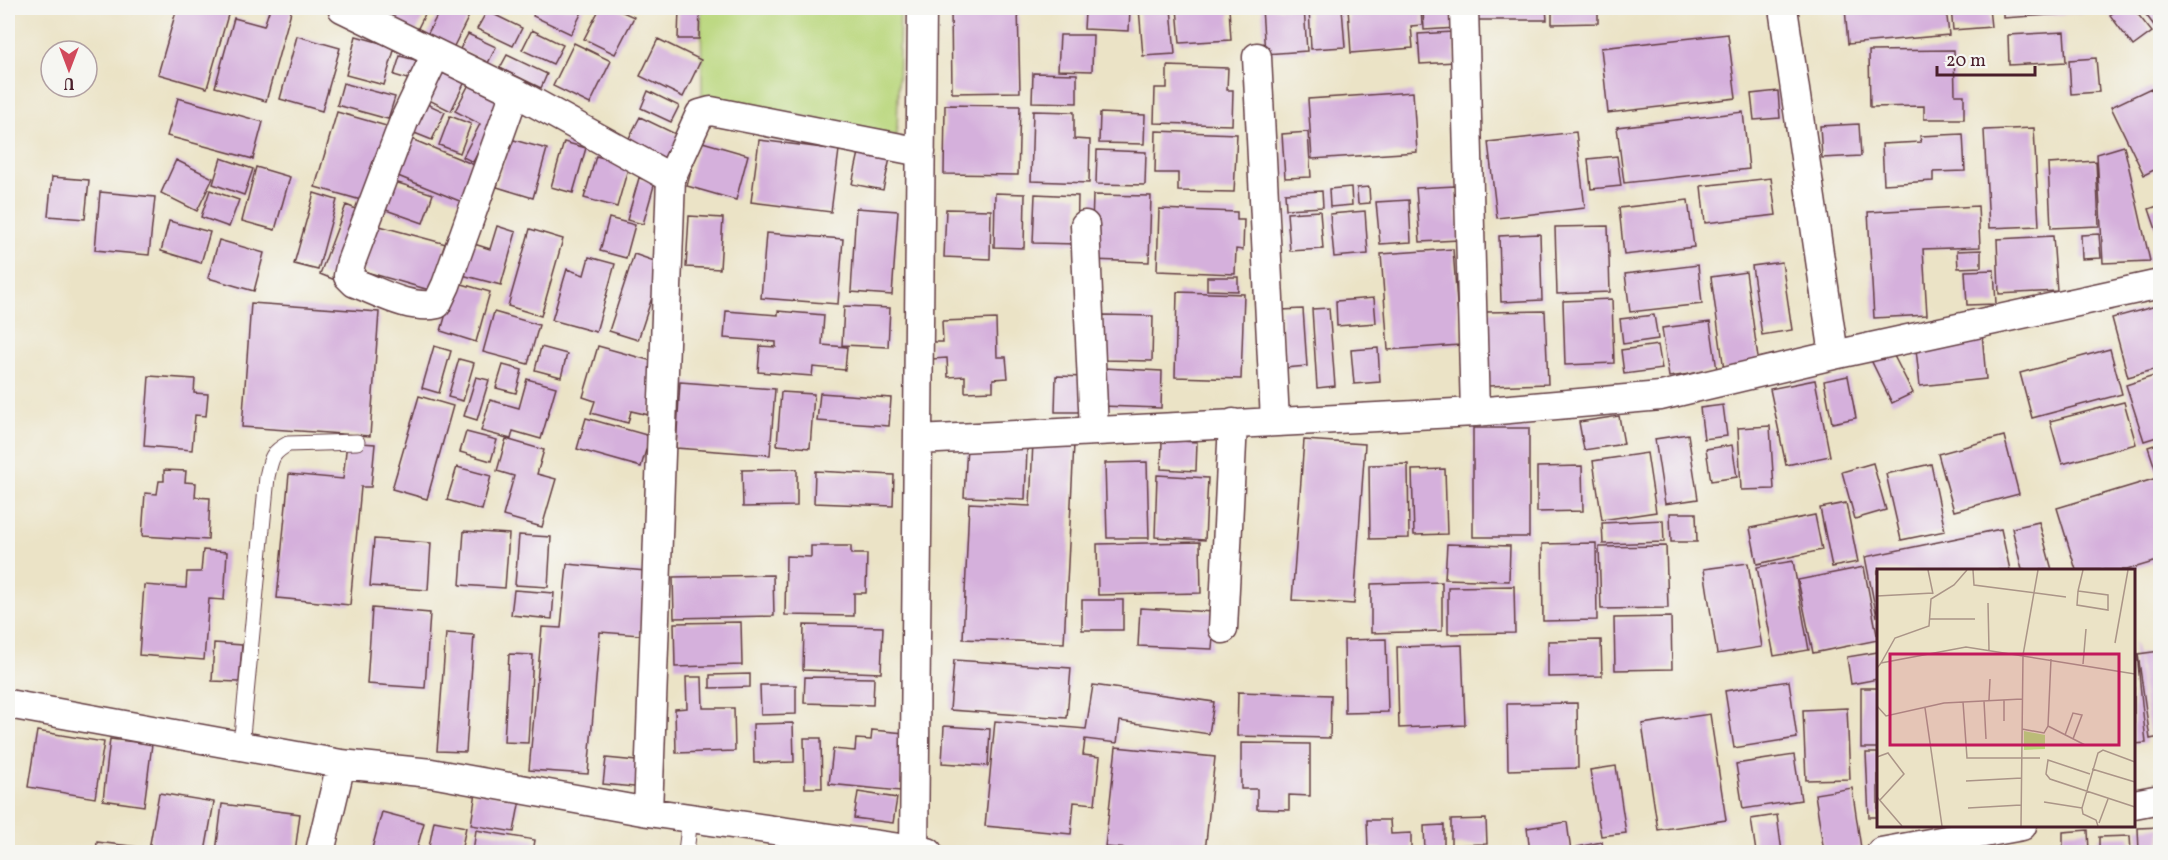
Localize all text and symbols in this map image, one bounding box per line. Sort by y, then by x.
north arrow [39,39,99,99]
scale bar [1937,39,2034,77]
text: 20 m [1946,49,1986,74]
text: U [63,71,74,93]
inset map [1877,569,2135,827]

